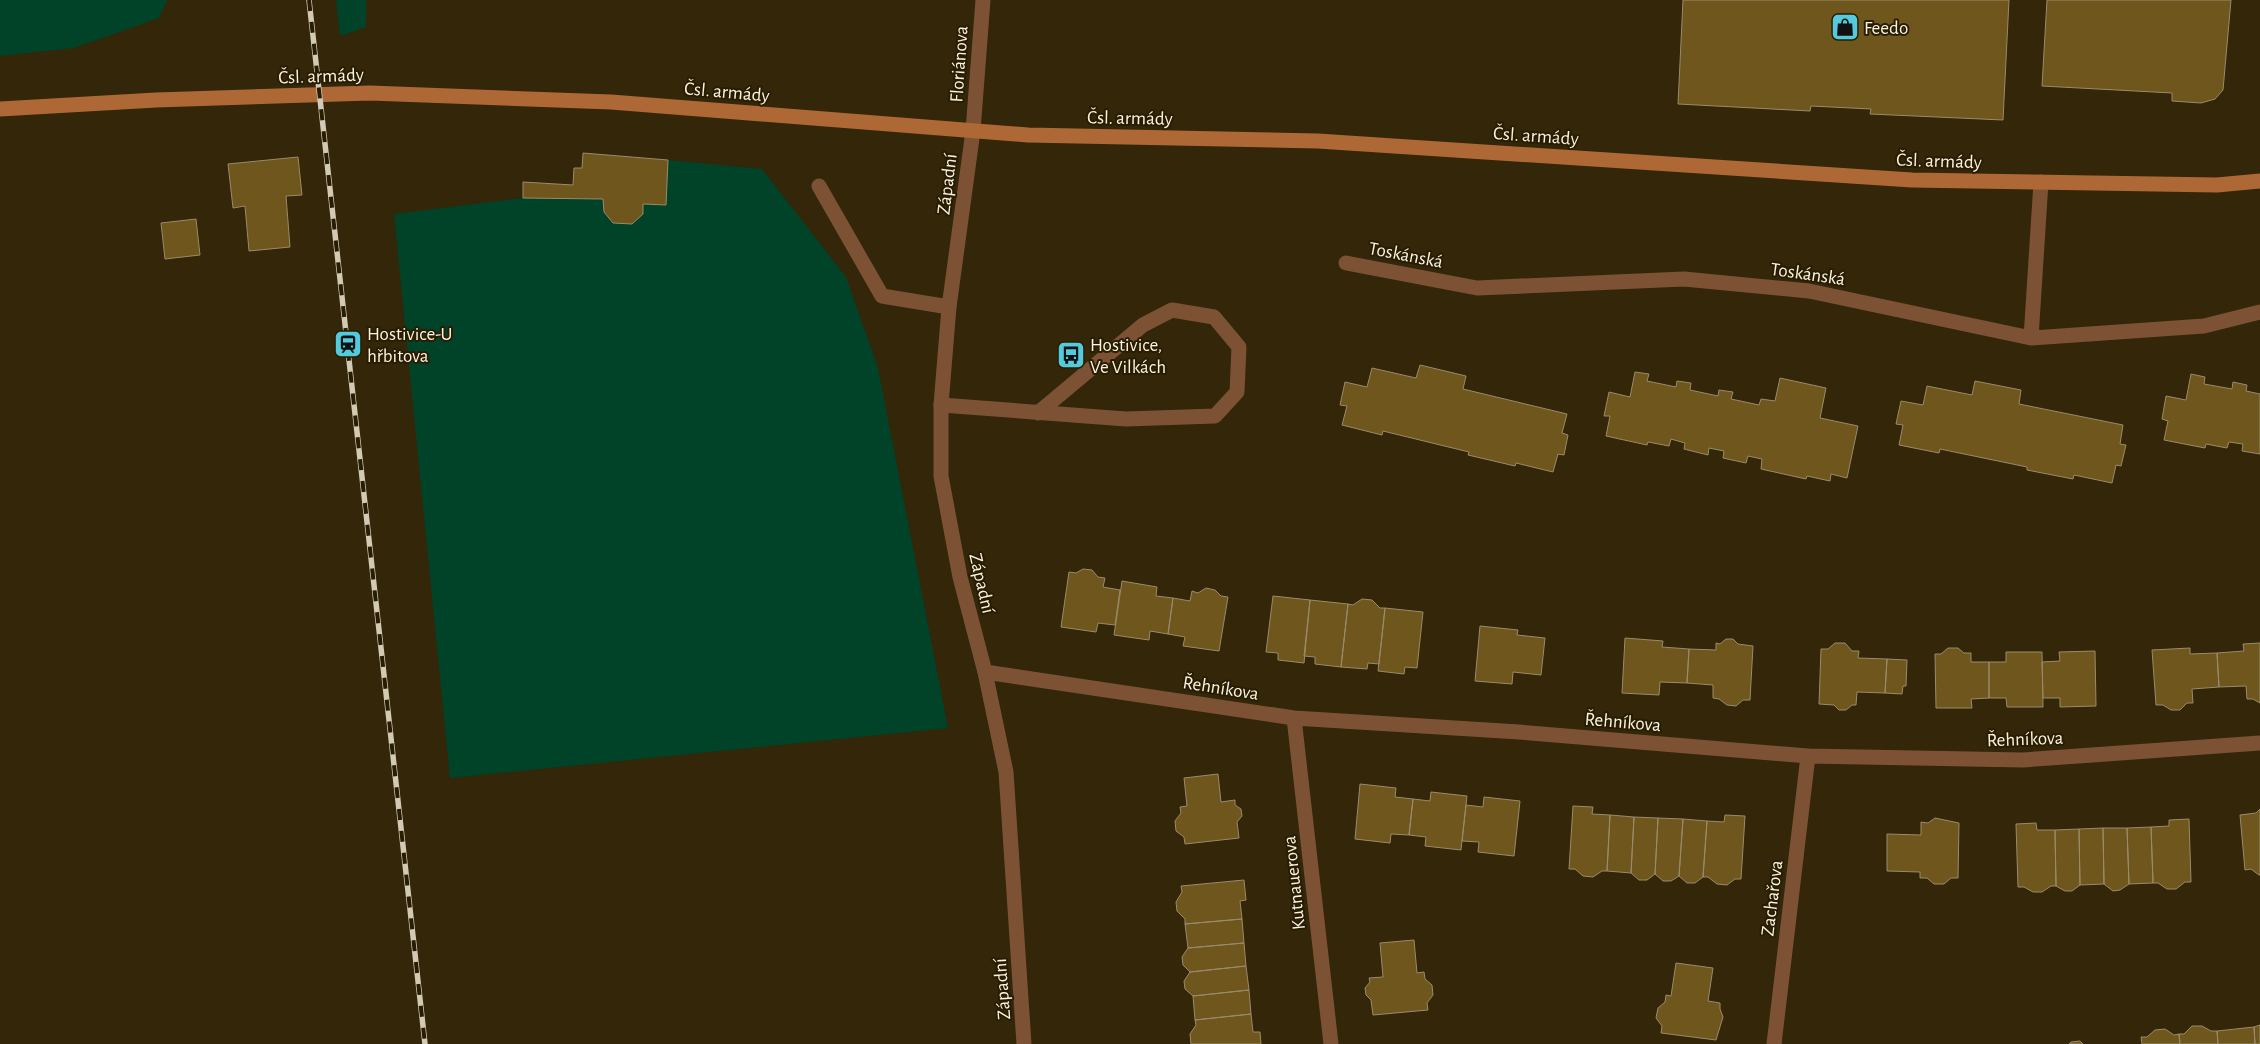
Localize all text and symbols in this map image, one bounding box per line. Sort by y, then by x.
shop icon: Feedo [1830,12,1860,42]
place label: Feedo [1864,19,1908,38]
street label: Floriánova [947,25,972,103]
street label: Čsl. armády [278,64,364,87]
street label: Čsl. armády [683,77,771,106]
street label: Čsl. armády [1087,106,1173,129]
street label: Čsl. armády [1492,122,1579,149]
street label: Čsl. armády [1896,149,1982,172]
street label: Západní [934,152,961,216]
street label: Toskánská [1367,239,1445,272]
street label: Toskánská [1769,260,1847,289]
place label: Hostivice-U hřbitova [367,325,452,366]
station icon: Hostivice-U hřbitova [333,329,363,359]
place label: Hostivice, Ve Vilkách [1090,336,1166,377]
bus stop icon: Hostivice, Ve Vilkách [1056,340,1086,370]
street label: Západní [965,551,998,616]
street label: Řehníkova [1181,671,1261,704]
street label: Řehníkova [1584,708,1662,735]
street label: Řehníkova [1986,727,2064,750]
street label: Kutnauerova [1280,835,1309,931]
street label: Zachařova [1758,859,1787,937]
street label: Západní [991,957,1014,1020]

